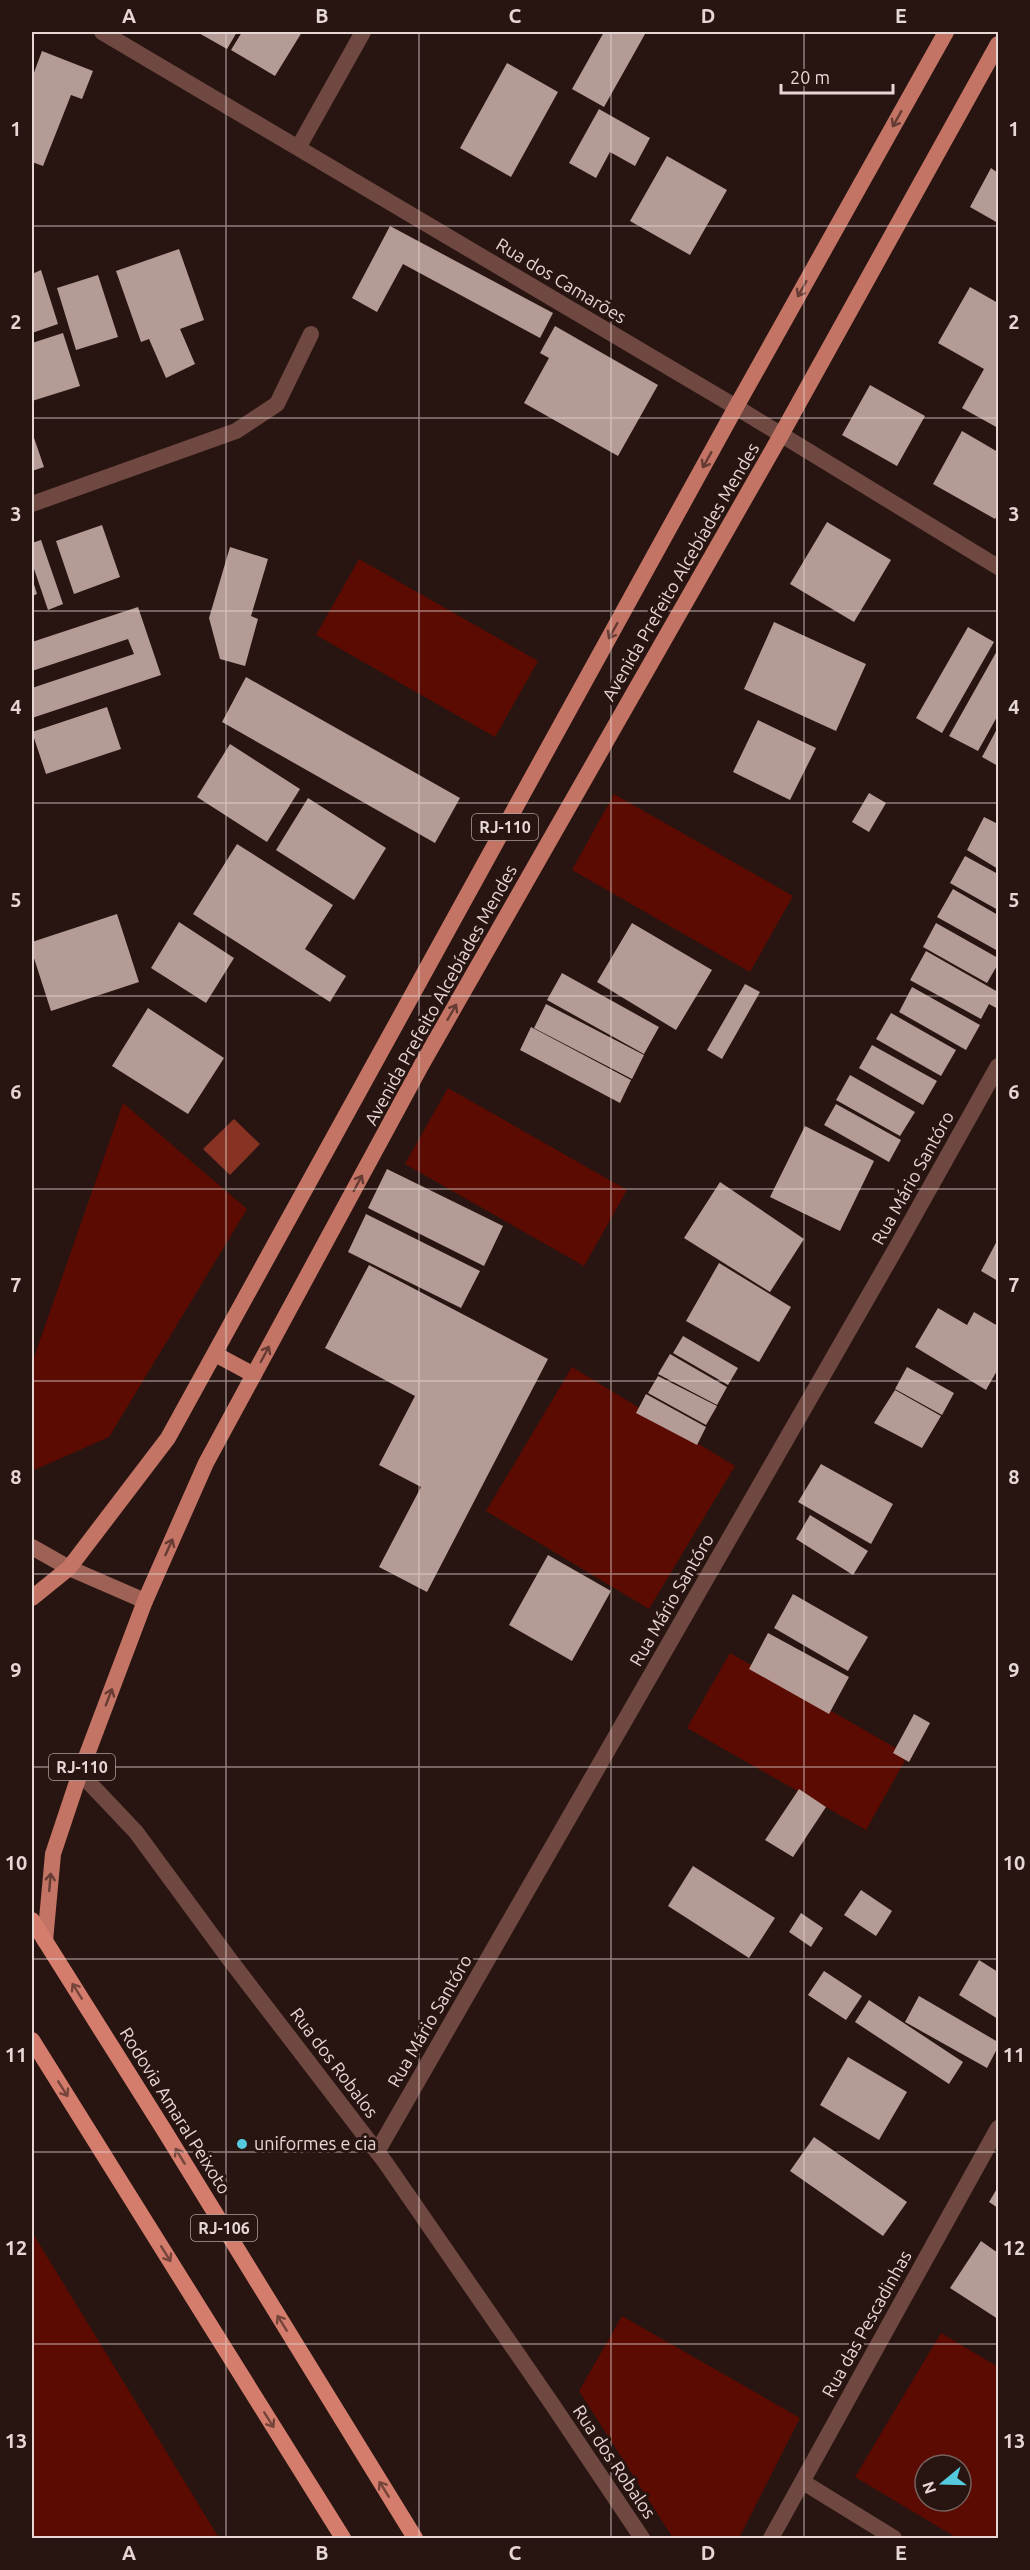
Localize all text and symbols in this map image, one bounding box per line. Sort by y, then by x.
text: A [122,4,136,27]
text: B [315,4,329,27]
text: C [509,4,522,27]
text: D [701,4,715,27]
text: E [895,4,907,27]
scale bar [781,57,894,95]
text: 20 m [790,67,830,87]
one-way arrow [891,110,903,127]
text: 1 [10,117,22,140]
text: 1 [1008,117,1020,140]
street label: Rua dos Camarões [493,233,630,327]
one-way arrow [795,281,807,298]
text: 2 [10,310,22,333]
text: 2 [1008,310,1020,333]
street label: Avenida Prefeito Alcebíades Mendes [598,439,762,704]
one-way arrow [701,451,713,468]
text: 3 [10,502,22,525]
text: 3 [1008,502,1020,525]
one-way arrow [607,622,619,639]
text: 4 [10,695,22,718]
text: 4 [1008,695,1020,718]
road number: RJ-110 [472,814,538,840]
street label: Avenida Prefeito Alcebíades Mendes [360,861,520,1128]
text: 5 [10,888,22,911]
text: 5 [1008,888,1020,911]
one-way arrow [446,1004,458,1021]
text: 6 [10,1080,22,1103]
text: 6 [1008,1080,1020,1103]
street label: Rua Mário Santóro [867,1107,957,1248]
one-way arrow [352,1175,364,1192]
text: 7 [10,1273,22,1296]
text: 7 [1008,1273,1020,1296]
one-way arrow [259,1346,271,1363]
text: 8 [10,1465,22,1488]
text: 8 [1008,1465,1020,1488]
street label: Rua Mário Santóro [625,1530,717,1669]
one-way arrow [163,1539,175,1557]
text: 9 [10,1658,22,1681]
text: 9 [1008,1658,1020,1681]
one-way arrow [104,1688,115,1707]
road number: RJ-110 [49,1754,115,1780]
text: 10 [5,1851,27,1874]
text: 10 [1003,1851,1025,1874]
one-way arrow [45,1873,56,1893]
street label: Rua Mário Santóro [383,1951,475,2090]
one-way arrow [70,1983,82,2000]
street label: Rua dos Robalos [287,2004,383,2121]
street label: Rodovia Amaral Peixoto [116,2024,235,2197]
text: 11 [5,2043,27,2066]
text: 11 [1003,2043,1025,2066]
one-way arrow [57,2080,69,2097]
place label: uniformes e cia [254,2133,377,2153]
marker: uniformes e cia [235,2137,249,2151]
one-way arrow [174,2148,186,2165]
road number: RJ-106 [191,2215,257,2241]
text: 12 [5,2236,27,2259]
text: 12 [1003,2236,1025,2259]
one-way arrow [161,2245,173,2262]
street label: Rua das Pescadinhas [817,2246,915,2400]
one-way arrow [275,2315,287,2332]
street label: Rua dos Robalos [570,2401,660,2522]
one-way arrow [264,2411,276,2428]
text: 13 [5,2429,27,2452]
text: 13 [1003,2429,1025,2452]
north arrow [913,2453,973,2513]
text: N [918,2479,939,2496]
one-way arrow [378,2481,390,2498]
text: A [122,2541,136,2564]
text: B [315,2541,329,2564]
text: C [509,2541,522,2564]
text: D [701,2541,715,2564]
text: E [895,2541,907,2564]

